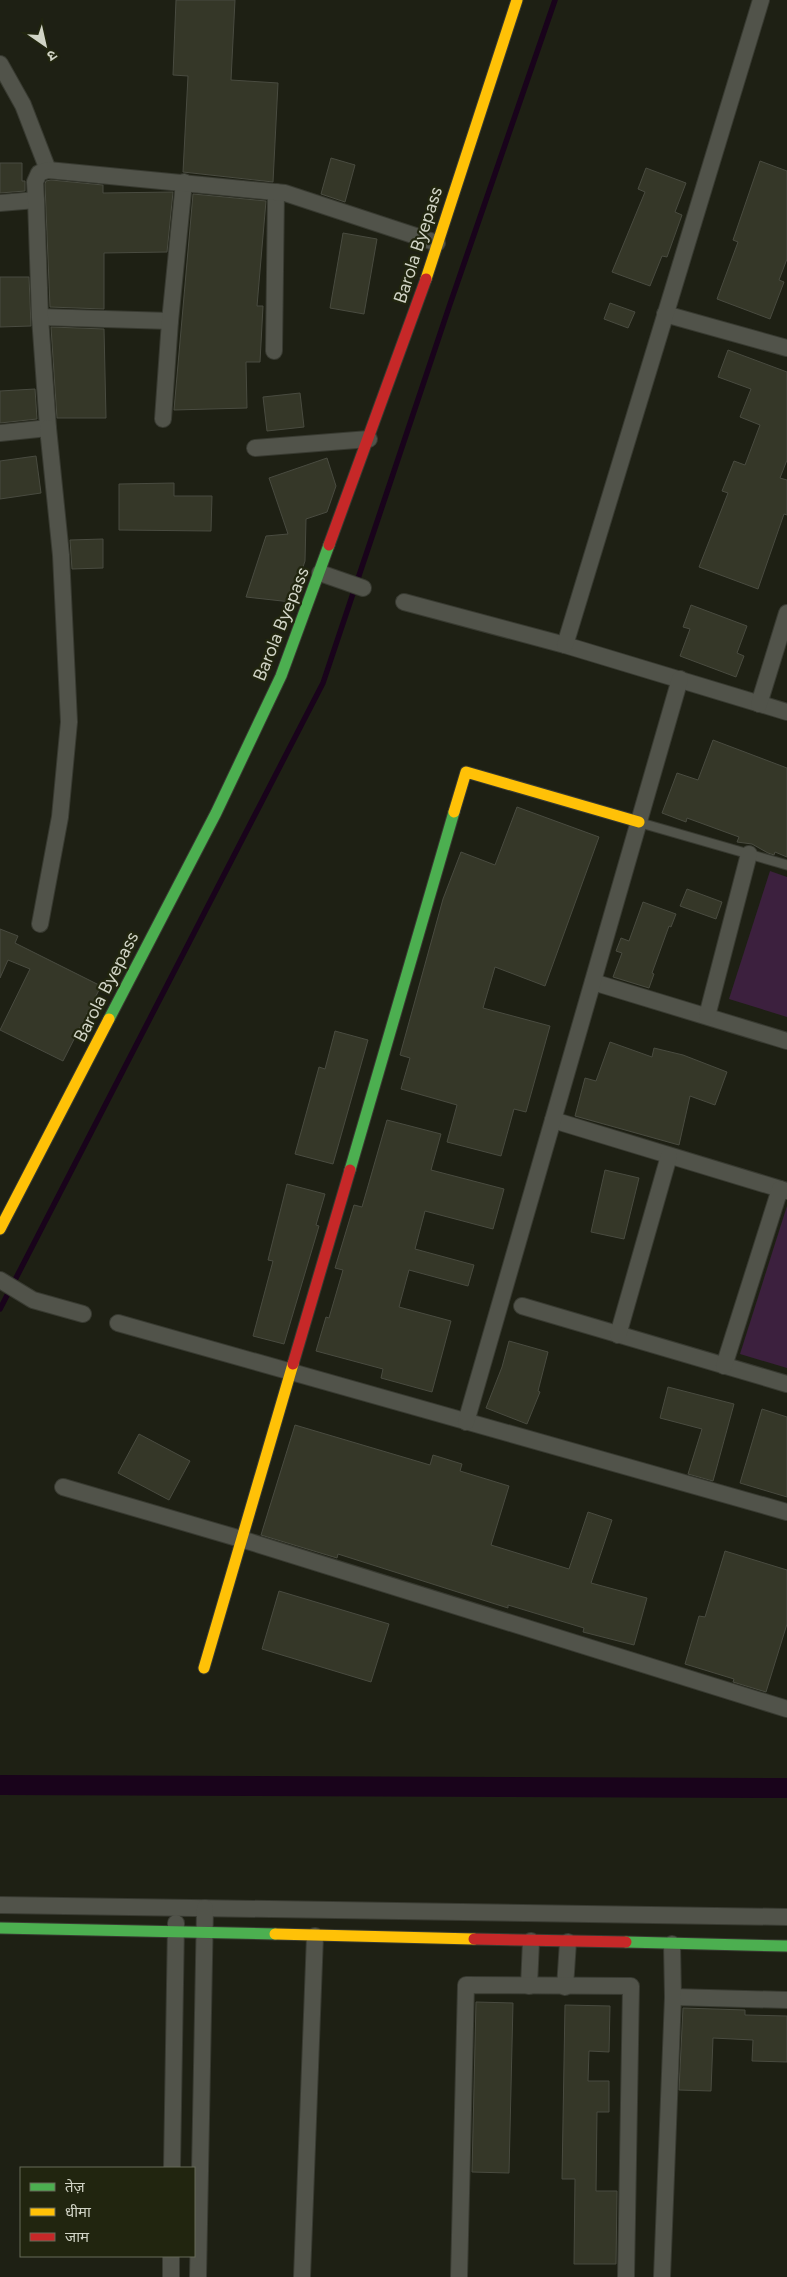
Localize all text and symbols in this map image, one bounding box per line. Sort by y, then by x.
north arrow [20,20,70,70]
text: उ [43,46,60,65]
street label: Barola Byepass [389,184,447,306]
street label: Barola Byepass [248,564,314,684]
street label: Barola Byepass [69,928,143,1046]
legend [20,2167,195,2257]
text: तेज़ [65,2178,86,2196]
text: धीमा [65,2203,92,2221]
text: जाम [65,2228,90,2246]

